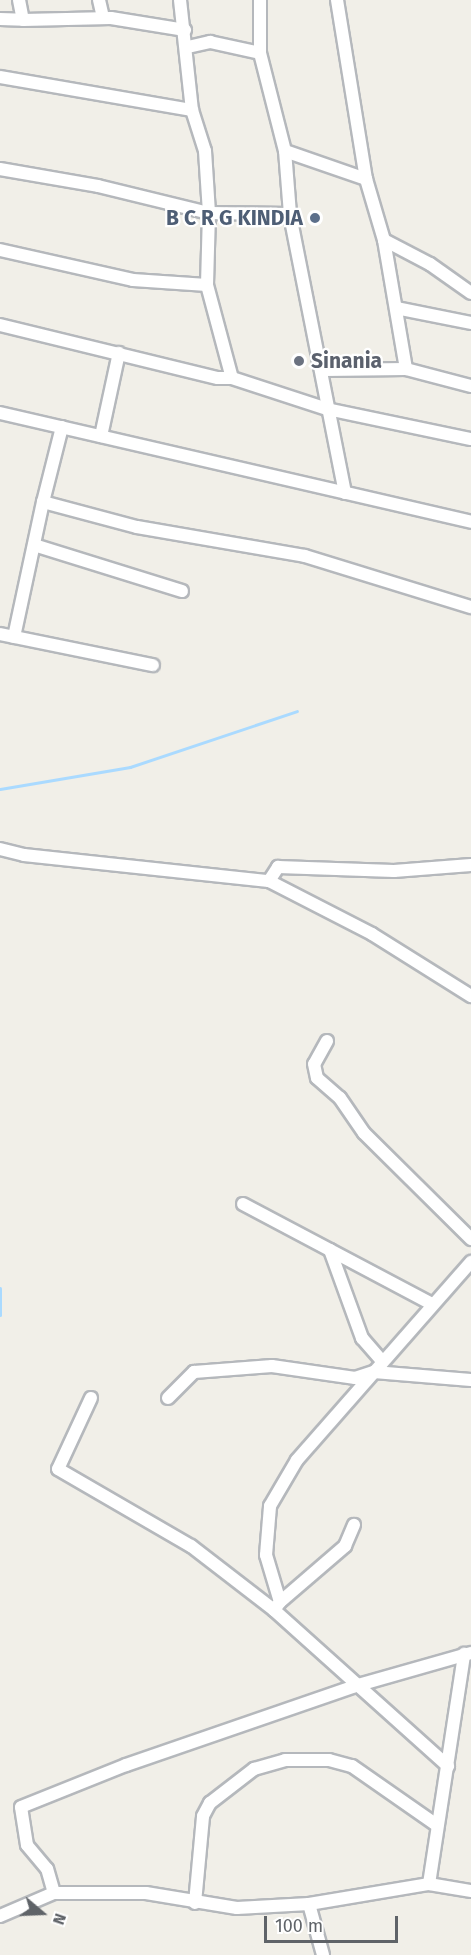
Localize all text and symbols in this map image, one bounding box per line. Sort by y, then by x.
place label: B C R G KINDIA [166,205,303,231]
marker: B C R G KINDIA [308,211,322,225]
place label: Sinania [311,348,382,374]
marker: Sinania [292,354,306,368]
north arrow [12,1883,72,1943]
scale bar [267,1904,400,1942]
text: N [49,1911,70,1927]
text: 100 m [275,1915,323,1937]

